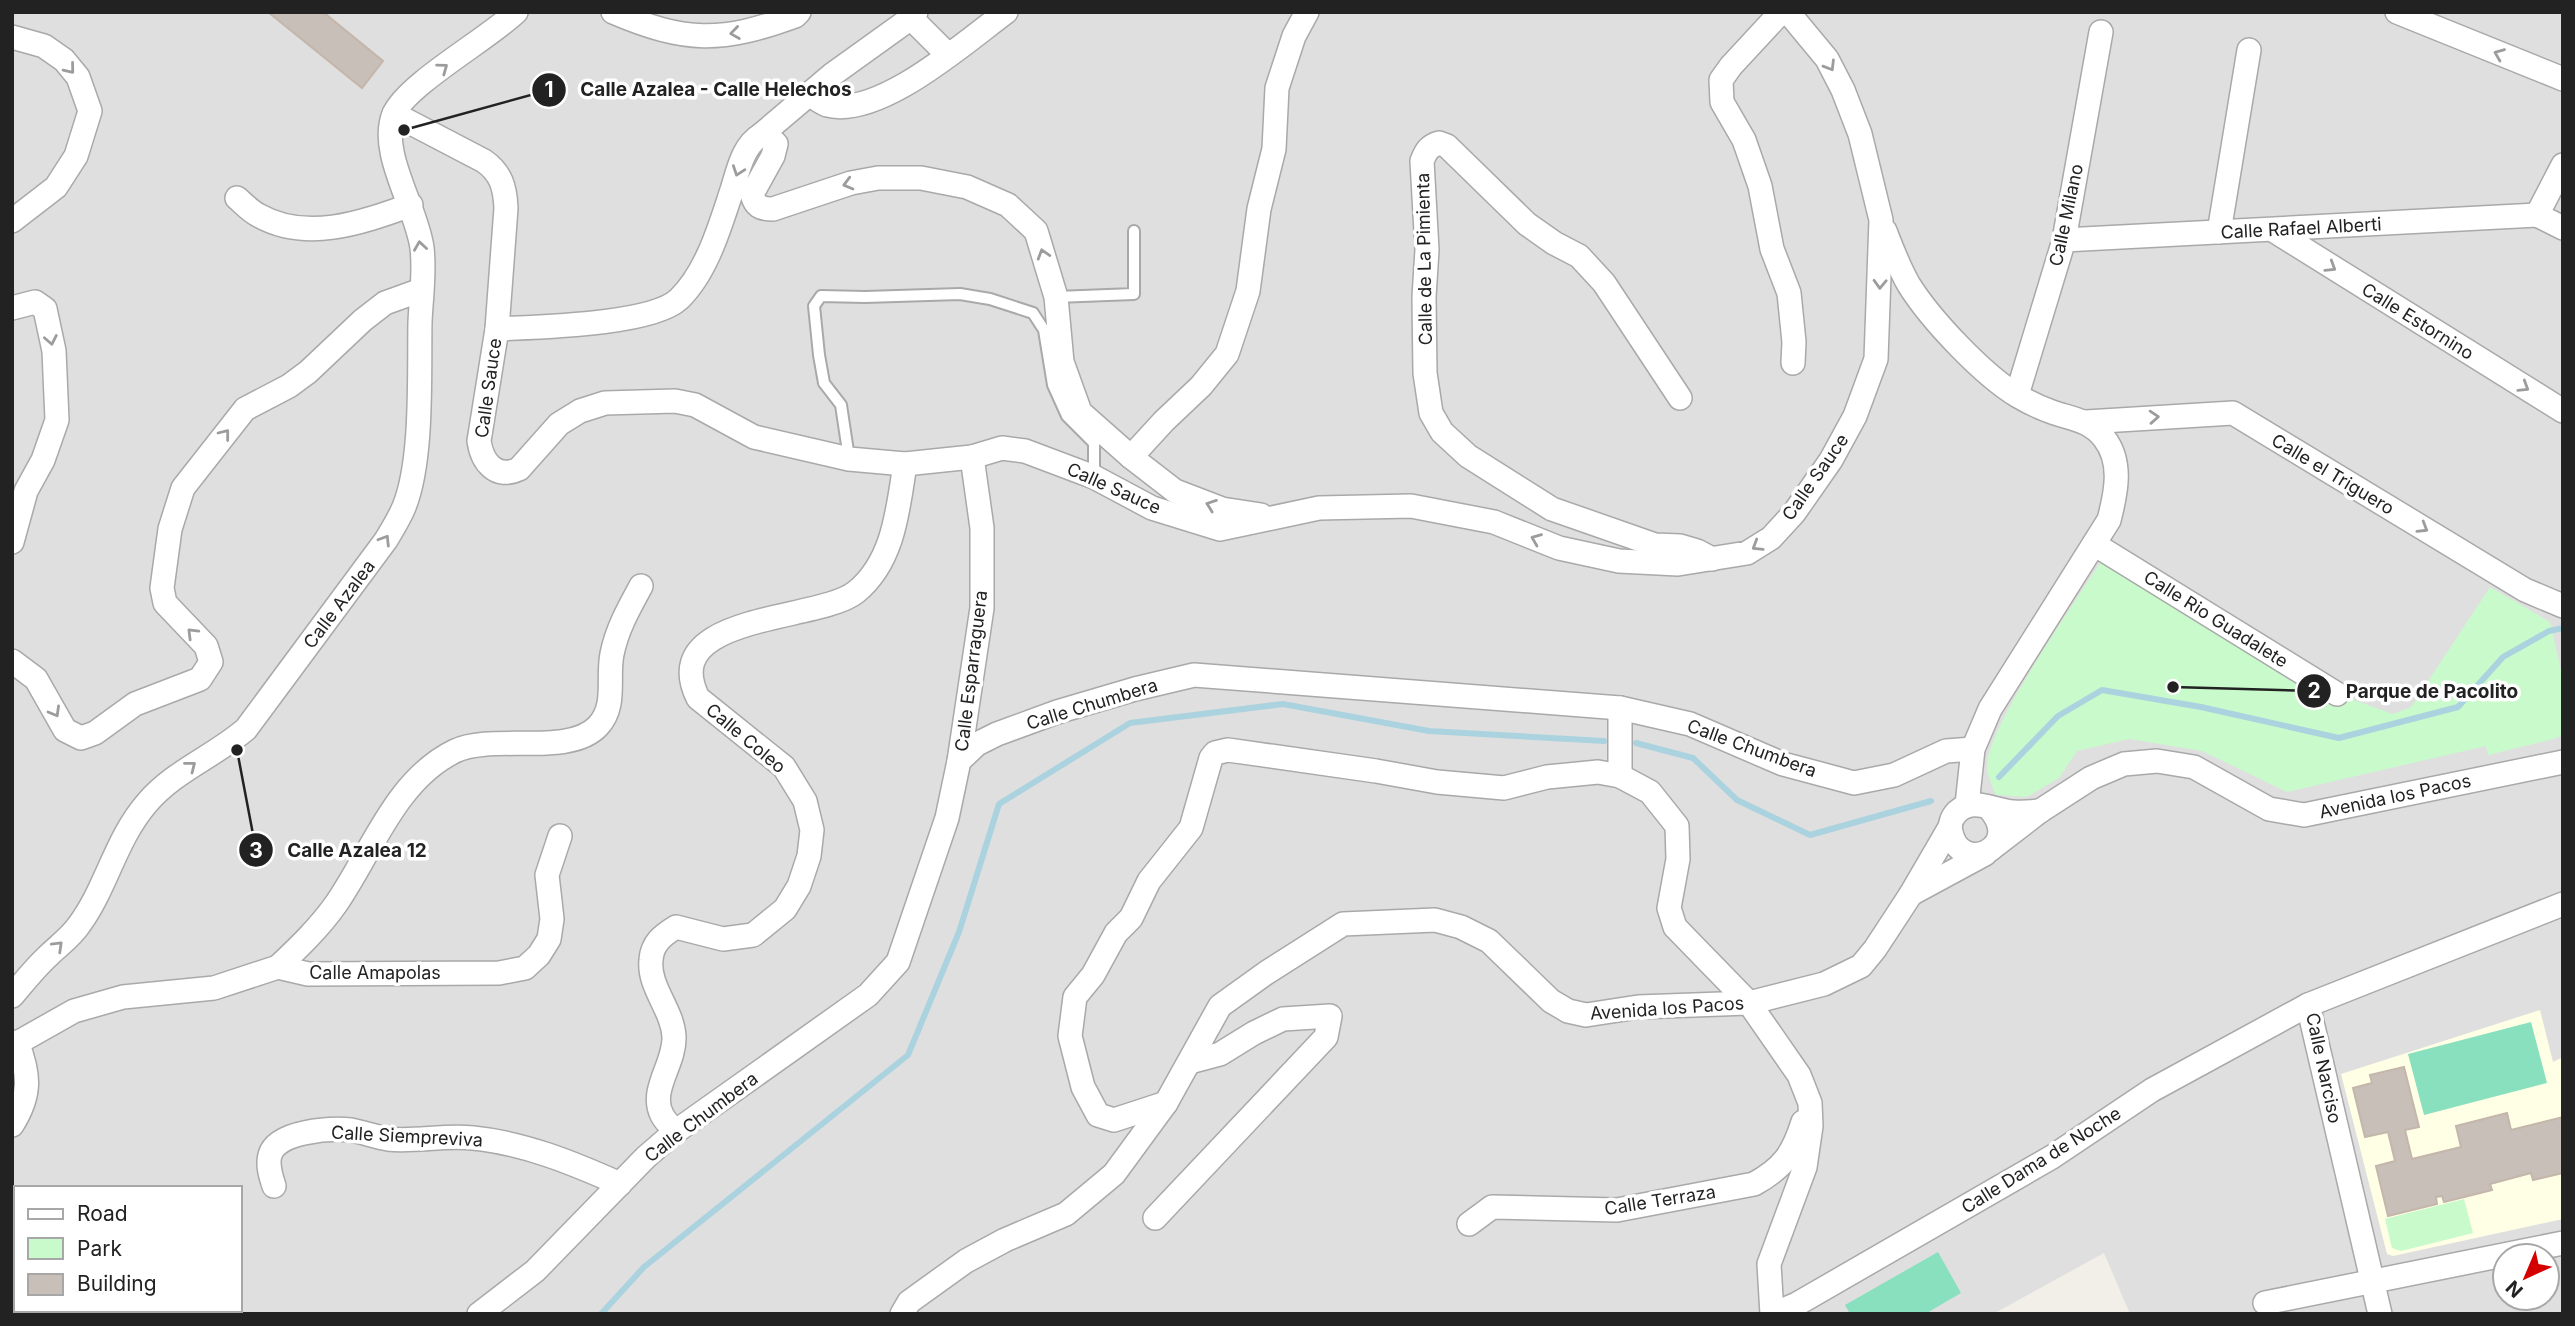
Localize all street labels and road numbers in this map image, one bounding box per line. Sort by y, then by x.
street label: Calle Milano [2045,162,2087,268]
street label: Calle de La Pimienta [1412,173,1436,345]
street label: Calle Rafael Alberti [2220,213,2382,243]
street label: Calle Estornino [2358,278,2478,364]
street label: Calle Sauce [471,337,505,439]
street label: Calle el Triguero [2268,429,2398,519]
street label: Calle Sauce [1778,430,1852,524]
street label: Calle Sauce [1064,458,1164,518]
street label: Calle Azalea [299,556,379,652]
street label: Calle Rio Guadalete [2140,566,2292,672]
street label: Calle Esparraguera [951,589,991,753]
street label: Calle Chumbera [1024,674,1160,734]
street label: Calle Coleo [702,699,790,777]
street label: Calle Chumbera [1684,715,1820,781]
street label: Avenida los Pacos [2317,770,2473,822]
street label: Calle Amapolas [309,962,441,983]
street label: Avenida los Pacos [1589,992,1745,1024]
street label: Calle Narciso [2302,1011,2346,1125]
street label: Calle Chumbera [640,1068,762,1166]
street label: Calle Dama de Noche [1957,1102,2125,1218]
street label: Calle Siempreviva [331,1122,483,1150]
street label: Calle Terraza [1603,1181,1717,1219]

